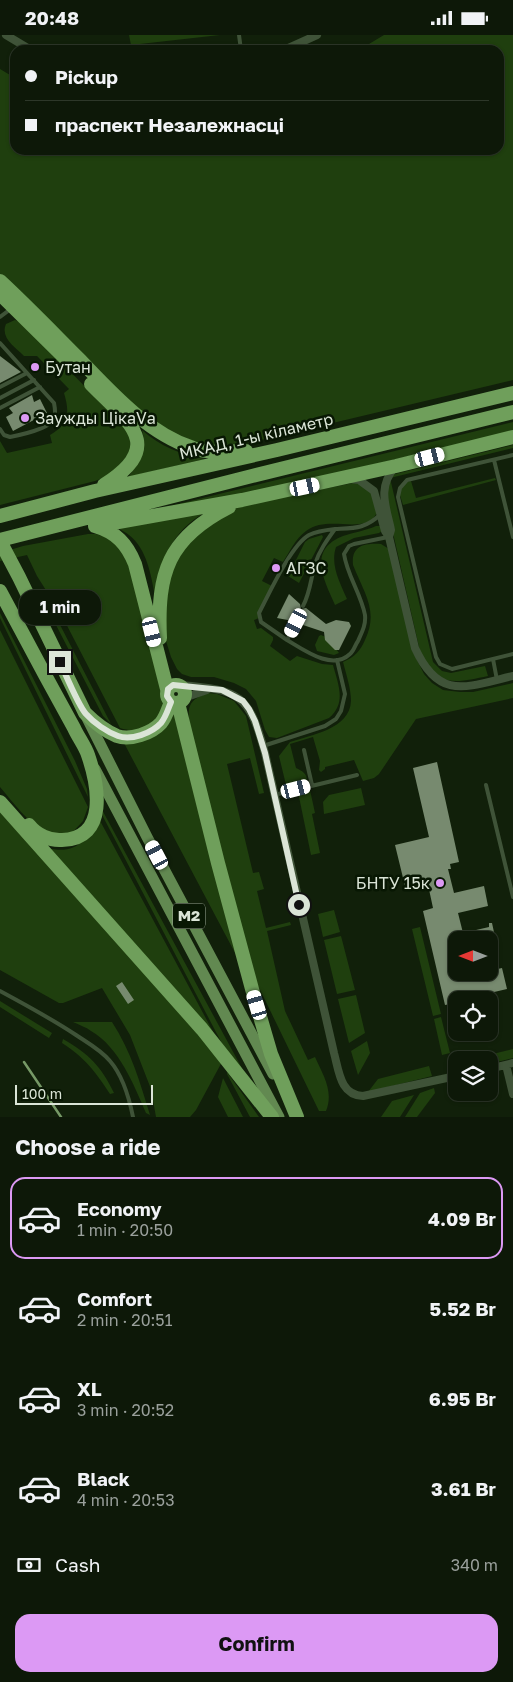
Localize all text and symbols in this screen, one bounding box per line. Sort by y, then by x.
text: 20:48 [25,6,79,29]
text: Pickup [55,65,118,88]
text: праспект Незалежнасці [55,113,284,136]
place label: Бутан [45,357,91,377]
marker: Бутан [29,361,41,373]
place label: Заужды ЦікаVа [35,408,156,428]
street label: МКАД, 1-ы кіламетр [177,409,335,463]
marker: Заужды ЦікаVа [19,412,31,424]
car [413,446,446,468]
car [288,477,321,497]
place label: АГЗС [286,558,326,578]
marker: АГЗС [270,562,282,574]
callout: 1 min [19,589,101,625]
text: 1 min [40,597,80,617]
car [282,606,309,640]
car [141,616,162,648]
route end [49,651,71,673]
car [279,778,312,800]
car [143,838,170,872]
place label: БНТУ 15к [356,873,430,893]
marker: БНТУ 15к [434,877,446,889]
route start [288,894,310,916]
road number: М2 [173,903,205,929]
north arrow [448,931,498,981]
map controls [448,931,498,1101]
car [245,988,268,1022]
button: locate [448,991,498,1041]
button: layers [448,1051,498,1101]
scale bar [15,1082,152,1105]
text: 100 m [22,1085,62,1102]
text: Choose a ride [15,1133,161,1160]
icon: car [17,1196,62,1241]
text: Economy [77,1197,162,1220]
text: 4.09 Br [428,1207,496,1230]
text: 1 min · 20:50 [77,1220,173,1240]
icon: car [17,1286,62,1331]
text: Comfort [77,1287,152,1310]
text: 5.52 Br [430,1297,496,1320]
text: 2 min · 20:51 [77,1310,172,1330]
icon: car [17,1376,62,1421]
text: XL [77,1377,102,1400]
text: 6.95 Br [429,1387,496,1410]
text: 3 min · 20:52 [77,1400,174,1420]
icon: car [17,1466,62,1511]
text: Black [77,1467,130,1490]
text: 3.61 Br [431,1477,496,1500]
text: 4 min · 20:53 [77,1490,175,1510]
icon: cash [15,1551,43,1579]
text: Cash [55,1553,100,1576]
text: 340 m [451,1555,498,1575]
button: Confirm [15,1614,498,1672]

